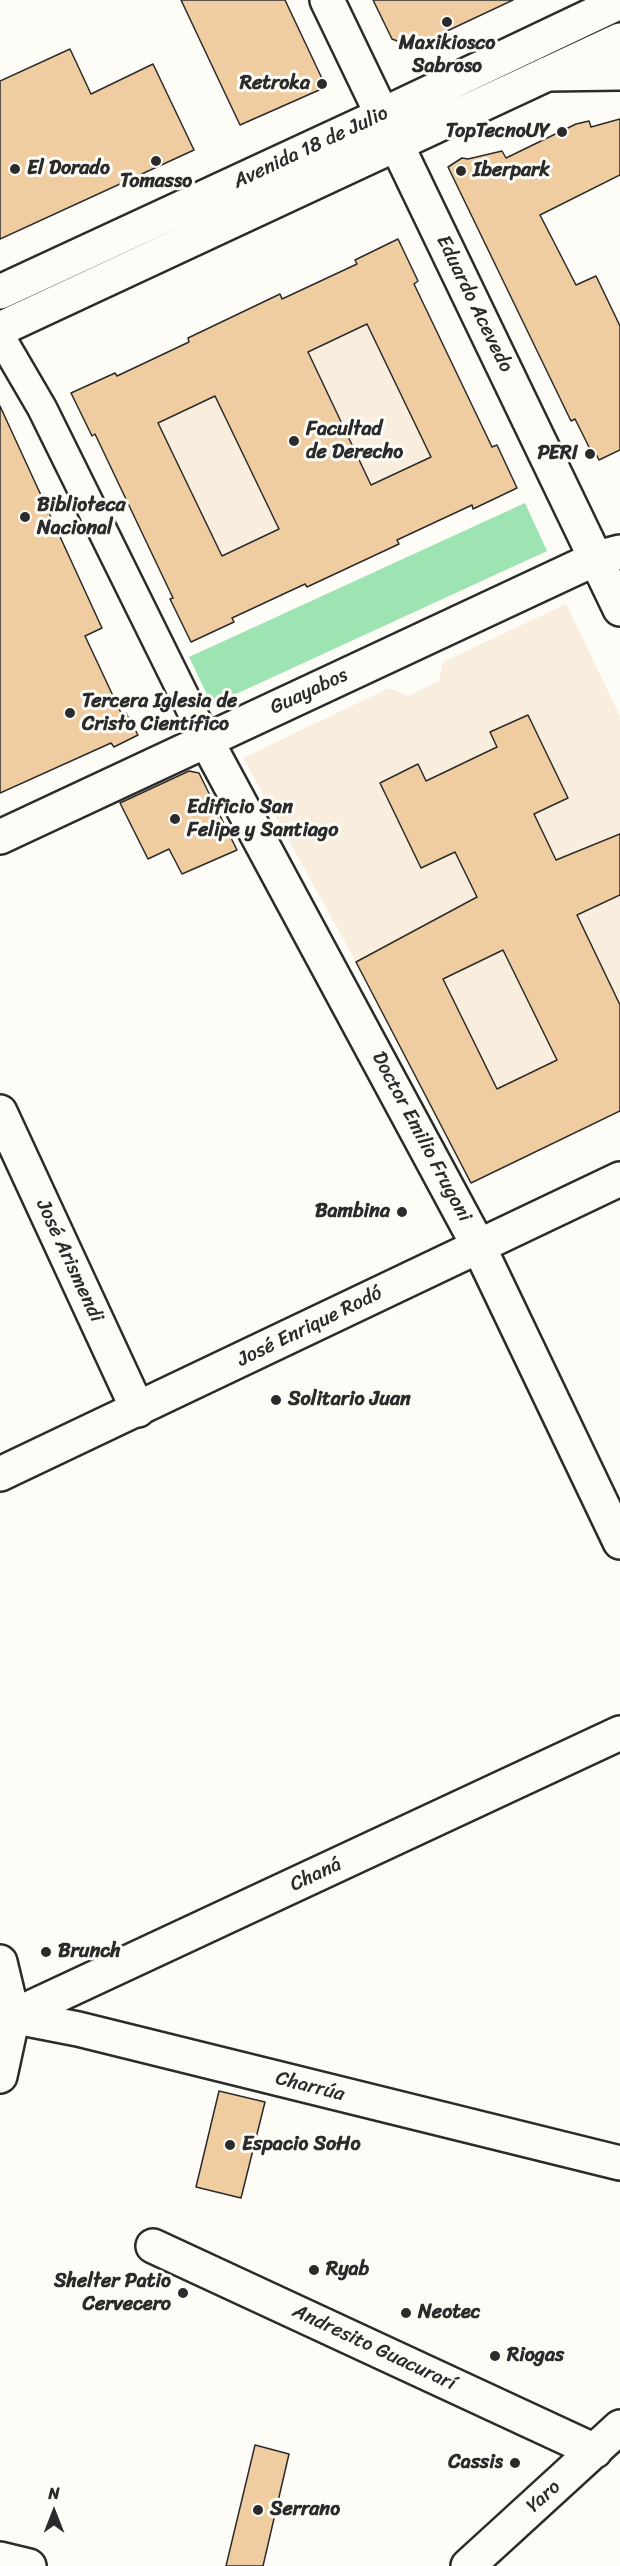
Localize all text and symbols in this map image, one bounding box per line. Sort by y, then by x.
marker: Maxikiosco Sabroso [440,15,454,29]
place label: Maxikiosco Sabroso [399,32,495,79]
place label: Retroka [240,72,310,96]
marker: Retroka [315,77,329,91]
street label: Avenida 18 de Julio [230,102,392,194]
place label: TopTecnoUY [446,120,550,144]
marker: TopTecnoUY [555,125,569,139]
marker: Tomasso [149,154,163,168]
place label: El Dorado [27,157,110,181]
place label: Iberpark [473,159,550,183]
marker: El Dorado [8,162,22,176]
marker: Iberpark [454,164,468,178]
place label: Tomasso [120,170,192,194]
street label: Eduardo Acevedo [430,231,518,377]
place label: Facultad de Derecho [306,418,403,465]
marker: Facultad de Derecho [287,434,301,448]
place label: PERI [537,442,578,466]
marker: PERI [583,447,597,461]
place label: Biblioteca Nacional [37,494,126,541]
marker: Biblioteca Nacional [18,510,32,524]
street label: Guayabos [266,664,352,720]
place label: Tercera Iglesia de Cristo Científico [82,690,237,737]
marker: Tercera Iglesia de Cristo Científico [63,706,77,720]
place label: Edificio San Felipe y Santiago [187,796,338,843]
marker: Edificio San Felipe y Santiago [168,812,182,826]
street label: Doctor Emilio Frugoni [366,1048,476,1226]
street label: José Arismendi [30,1196,108,1326]
place label: Bambina [315,1200,390,1224]
marker: Bambina [395,1205,409,1219]
street label: José Enrique Rodó [234,1282,386,1372]
place label: Solitario Juan [288,1388,411,1412]
marker: Solitario Juan [269,1393,283,1407]
street label: Chaná [287,1853,345,1897]
place label: Brunch [58,1940,121,1964]
marker: Brunch [39,1945,53,1959]
street label: Charrúa [273,2067,347,2107]
place label: Espacio SoHo [242,2133,361,2157]
marker: Espacio SoHo [223,2138,237,2152]
place label: Ryab [326,2258,369,2282]
marker: Ryab [307,2263,321,2277]
place label: Shelter Patio Cervecero [54,2270,171,2317]
marker: Shelter Patio Cervecero [176,2286,190,2300]
street label: Andresito Guacurarí [289,2300,459,2396]
place label: Neotec [418,2301,481,2325]
marker: Neotec [399,2306,413,2320]
place label: Riogas [507,2344,564,2368]
marker: Riogas [488,2349,502,2363]
place label: Cassis [448,2451,503,2475]
marker: Cassis [508,2456,522,2470]
street label: Yaro [522,2476,566,2518]
text: N [48,2479,60,2508]
north arrow [24,2482,84,2542]
place label: Serrano [270,2498,340,2522]
marker: Serrano [251,2503,265,2517]

